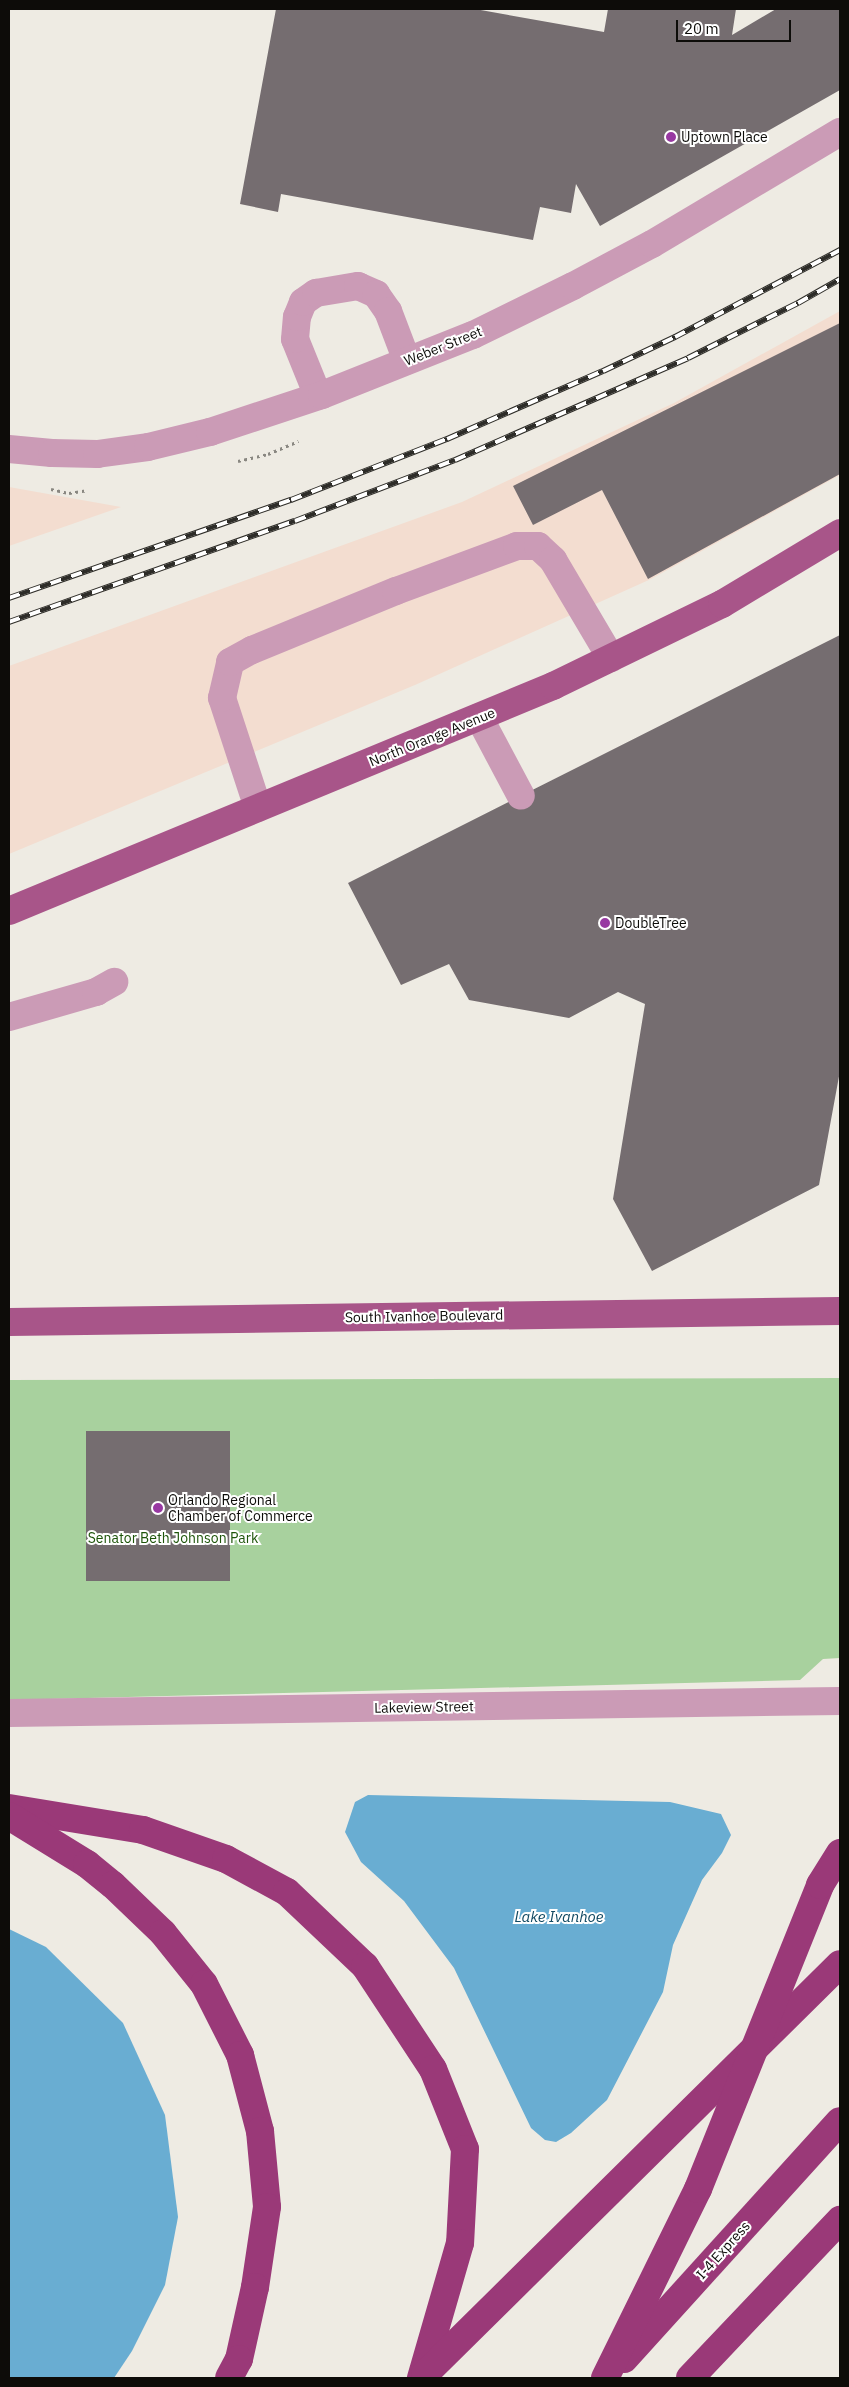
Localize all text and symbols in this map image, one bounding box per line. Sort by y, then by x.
scale bar [679,10,794,42]
text: 20 m [684,19,719,38]
place label: Uptown Place [681,129,768,145]
marker: Uptown Place [665,131,677,143]
street label: Weber Street [402,323,484,369]
street label: North Orange Avenue [366,704,498,770]
place label: DoubleTree [615,915,687,931]
marker: DoubleTree [599,917,611,929]
street label: South Ivanhoe Boulevard [345,1306,503,1326]
place label: Orlando Regional Chamber of Commerce [168,1492,313,1524]
marker: Orlando Regional Chamber of Commerce [152,1502,164,1514]
park label: Senator Beth Johnson Park [88,1530,258,1546]
street label: Lakeview Street [374,1698,474,1716]
water label: Lake Ivanhoe [514,1908,604,1926]
street label: I-4 Express [693,2218,753,2282]

